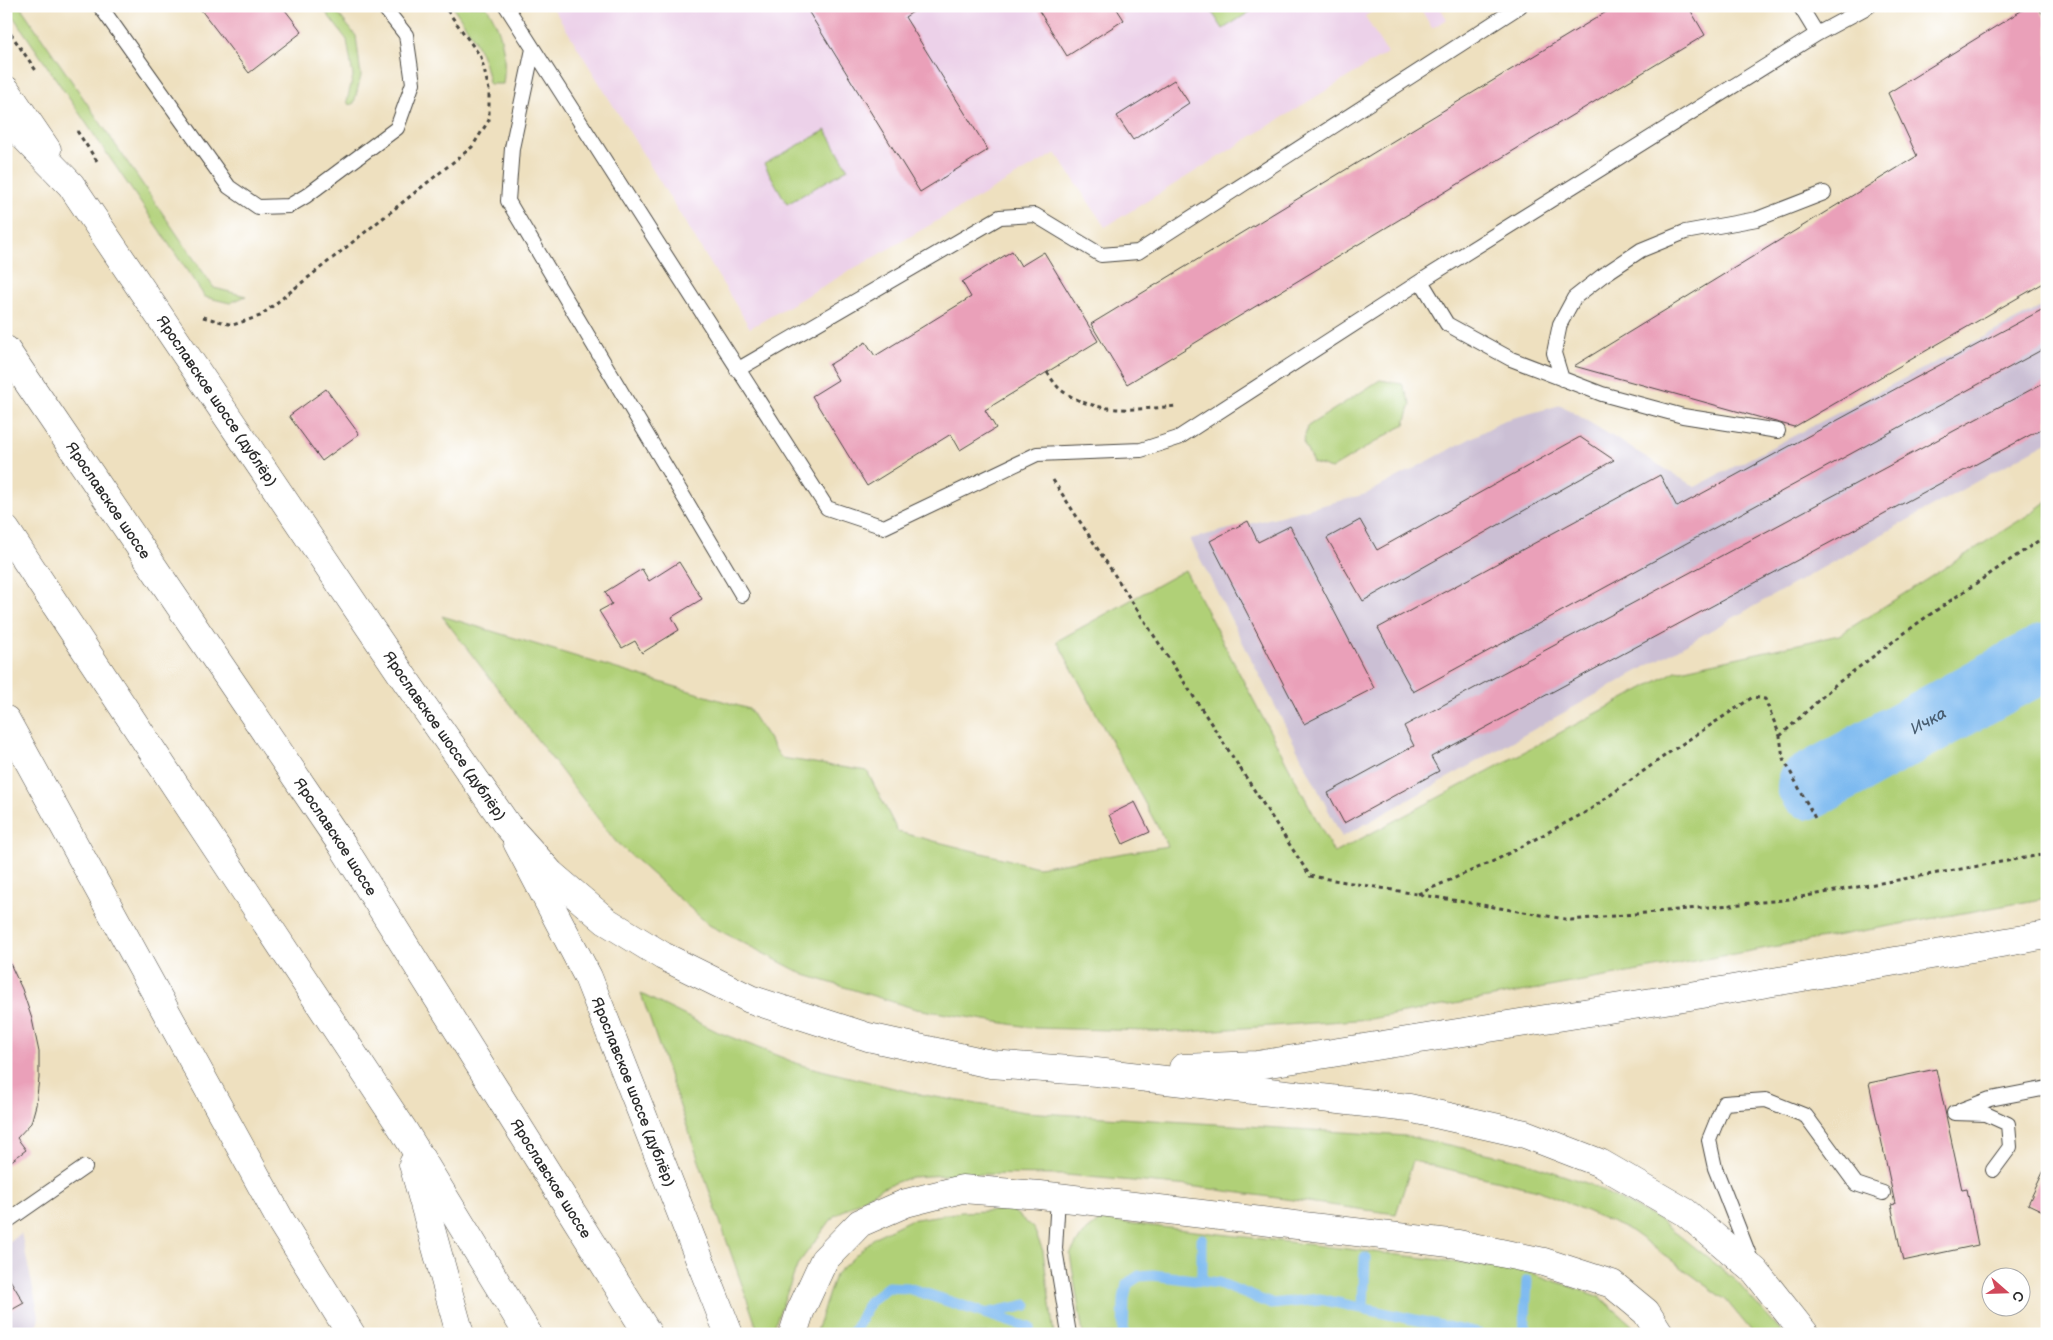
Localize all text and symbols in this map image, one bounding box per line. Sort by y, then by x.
street label: Ярославское шоссе (дублёр) [152,312,281,490]
street label: Ярославское шоссе [62,438,155,563]
street label: Ярославское шоссе (дублёр) [379,648,510,824]
water label: Ичка [1907,704,1950,739]
street label: Ярославское шоссе [290,774,381,900]
street label: Ярославское шоссе (дублёр) [587,994,679,1189]
street label: Ярославское шоссе [506,1116,595,1242]
north arrow [1980,1268,2030,1318]
text: С [2008,1289,2027,1304]

